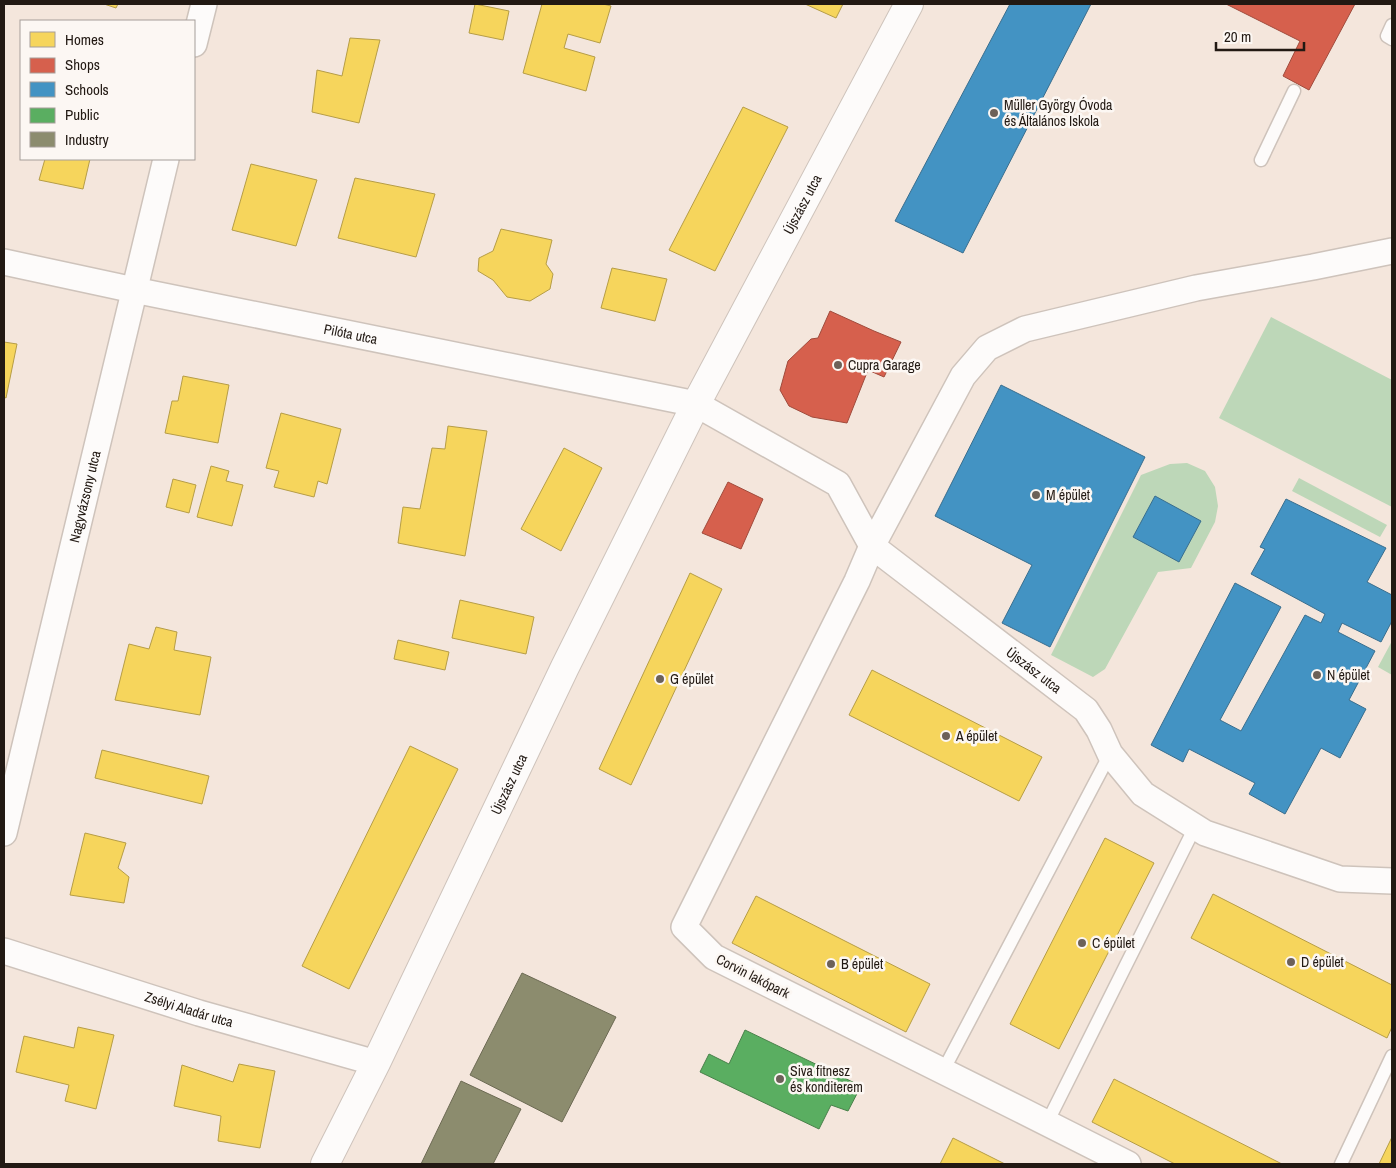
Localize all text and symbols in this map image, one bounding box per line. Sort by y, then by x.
legend [20,20,195,160]
scale bar [1216,20,1304,52]
text: 20 m [1224,26,1251,47]
text: Homes [65,29,104,50]
text: Shops [65,54,100,75]
text: Schools [65,79,109,100]
place label: Müller György Óvoda és Általános Iskola [1004,96,1113,130]
text: Public [65,104,99,125]
marker: Müller György Óvoda és Általános Iskola [988,107,1000,119]
text: Industry [65,129,110,150]
street label: Újszász utca [779,171,826,237]
street label: Pilóta utca [322,320,380,348]
place label: Cupra Garage [848,356,921,374]
marker: Cupra Garage [832,359,844,371]
street label: Nagyvázsony utca [65,448,105,544]
place label: M épület [1046,486,1090,504]
marker: M épület [1030,489,1042,501]
street label: Újszász utca [1002,643,1066,697]
place label: N épület [1327,666,1370,684]
marker: N épület [1311,669,1323,681]
place label: G épület [670,670,713,688]
marker: G épület [654,673,666,685]
place label: A épület [955,727,998,745]
marker: A épület [940,730,952,742]
street label: Újszász utca [487,750,531,818]
place label: C épület [1092,934,1135,952]
marker: C épület [1076,937,1088,949]
street label: Corvin lakópark [713,950,793,1002]
place label: D épület [1301,953,1344,971]
place label: B épület [841,955,883,973]
marker: D épület [1285,956,1297,968]
marker: B épület [825,958,837,970]
street label: Zsélyi Aladár utca [143,987,236,1031]
place label: Siva fitnesz és konditerem [790,1062,863,1096]
marker: Siva fitnesz és konditerem [774,1073,786,1085]

